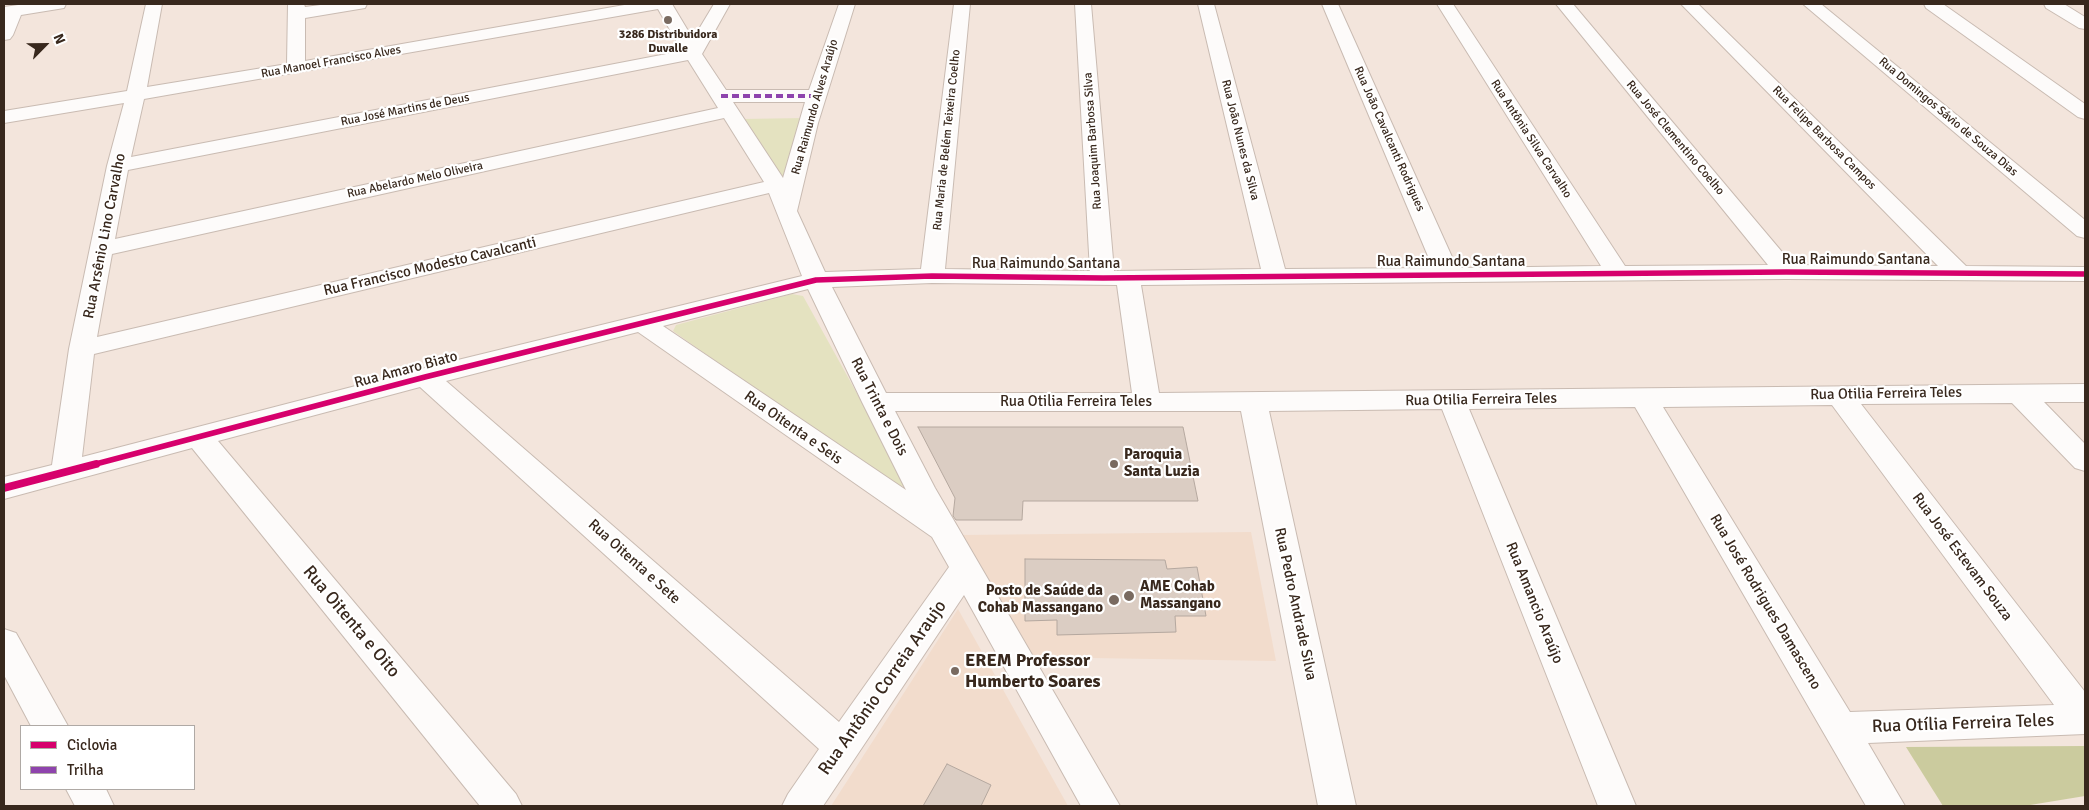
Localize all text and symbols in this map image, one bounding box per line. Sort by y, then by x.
marker: 3286 Distribuidora Duvalle [662,14,674,26]
north arrow [20,20,70,70]
place label: 3286 Distribuidora Duvalle [619,28,717,56]
text: N [50,31,69,47]
street label: Rua Raimundo Alves Araújo [789,38,841,176]
street label: Rua Manoel Francisco Alves [260,43,402,81]
street label: Rua Maria de Belém Teixeira Coelho [930,49,964,231]
street label: Rua Domingos Sávio de Souza Dias [1876,55,2020,179]
street label: Rua João Cavalcanti Rodrigues [1351,64,1427,214]
street label: Rua Joaquim Barbosa Silva [1081,72,1105,210]
street label: Rua Antônia Silva Carvalho [1487,77,1575,201]
street label: Rua João Nunes da Silva [1218,78,1262,202]
street label: Rua José Clementino Coelho [1623,78,1727,198]
street label: Rua Felipe Barbosa Campos [1769,83,1879,193]
street label: Rua José Martins de Deus [339,90,471,130]
street label: Rua Arsênio Lino Carvalho [80,152,130,320]
street label: Rua Abelardo Melo Oliveira [346,159,484,201]
street label: Rua Francisco Modesto Cavalcanti [322,234,538,300]
street label: Rua Raimundo Santana [1782,251,1930,269]
street label: Rua Raimundo Santana [1377,253,1525,271]
street label: Rua Raimundo Santana [972,255,1120,273]
street label: Rua Amaro Biato [352,348,460,392]
street label: Rua Trinta e Dois [847,355,911,459]
street label: Rua Otilia Ferreira Teles [1810,384,1962,404]
street label: Rua Oitenta e Seis [740,387,846,469]
street label: Rua Otilia Ferreira Teles [1405,390,1557,410]
street label: Rua Otilia Ferreira Teles [1000,393,1152,411]
place label: Paroquia Santa Luzia [1124,446,1200,481]
marker: Paroquia Santa Luzia [1108,458,1120,470]
street label: Rua José Estevam Souza [1908,489,2016,625]
street label: Rua José Rodrigues Damasceno [1705,511,1825,693]
street label: Rua Oitenta e Sete [584,516,684,608]
street label: Rua Pedro Andrade Silva [1270,526,1320,682]
street label: Rua Amancio Araújo [1501,540,1567,666]
street label: Rua Oitenta e Oito [298,562,404,682]
place label: AME Cohab Massangano [1140,578,1221,613]
place label: Posto de Saúde da Cohab Massangano [978,582,1103,617]
marker: AME Cohab Massangano [1122,589,1136,603]
marker: Posto de Saúde da Cohab Massangano [1107,593,1121,607]
street label: Rua Antônio Correia Araujo [814,596,952,780]
place label: EREM Professor Humberto Soares [965,650,1101,692]
marker: EREM Professor Humberto Soares [949,665,961,677]
street label: Rua Otília Ferreira Teles [1872,710,2054,738]
legend [20,725,195,790]
text: Ciclovia [67,736,117,754]
text: Trilha [67,761,104,779]

